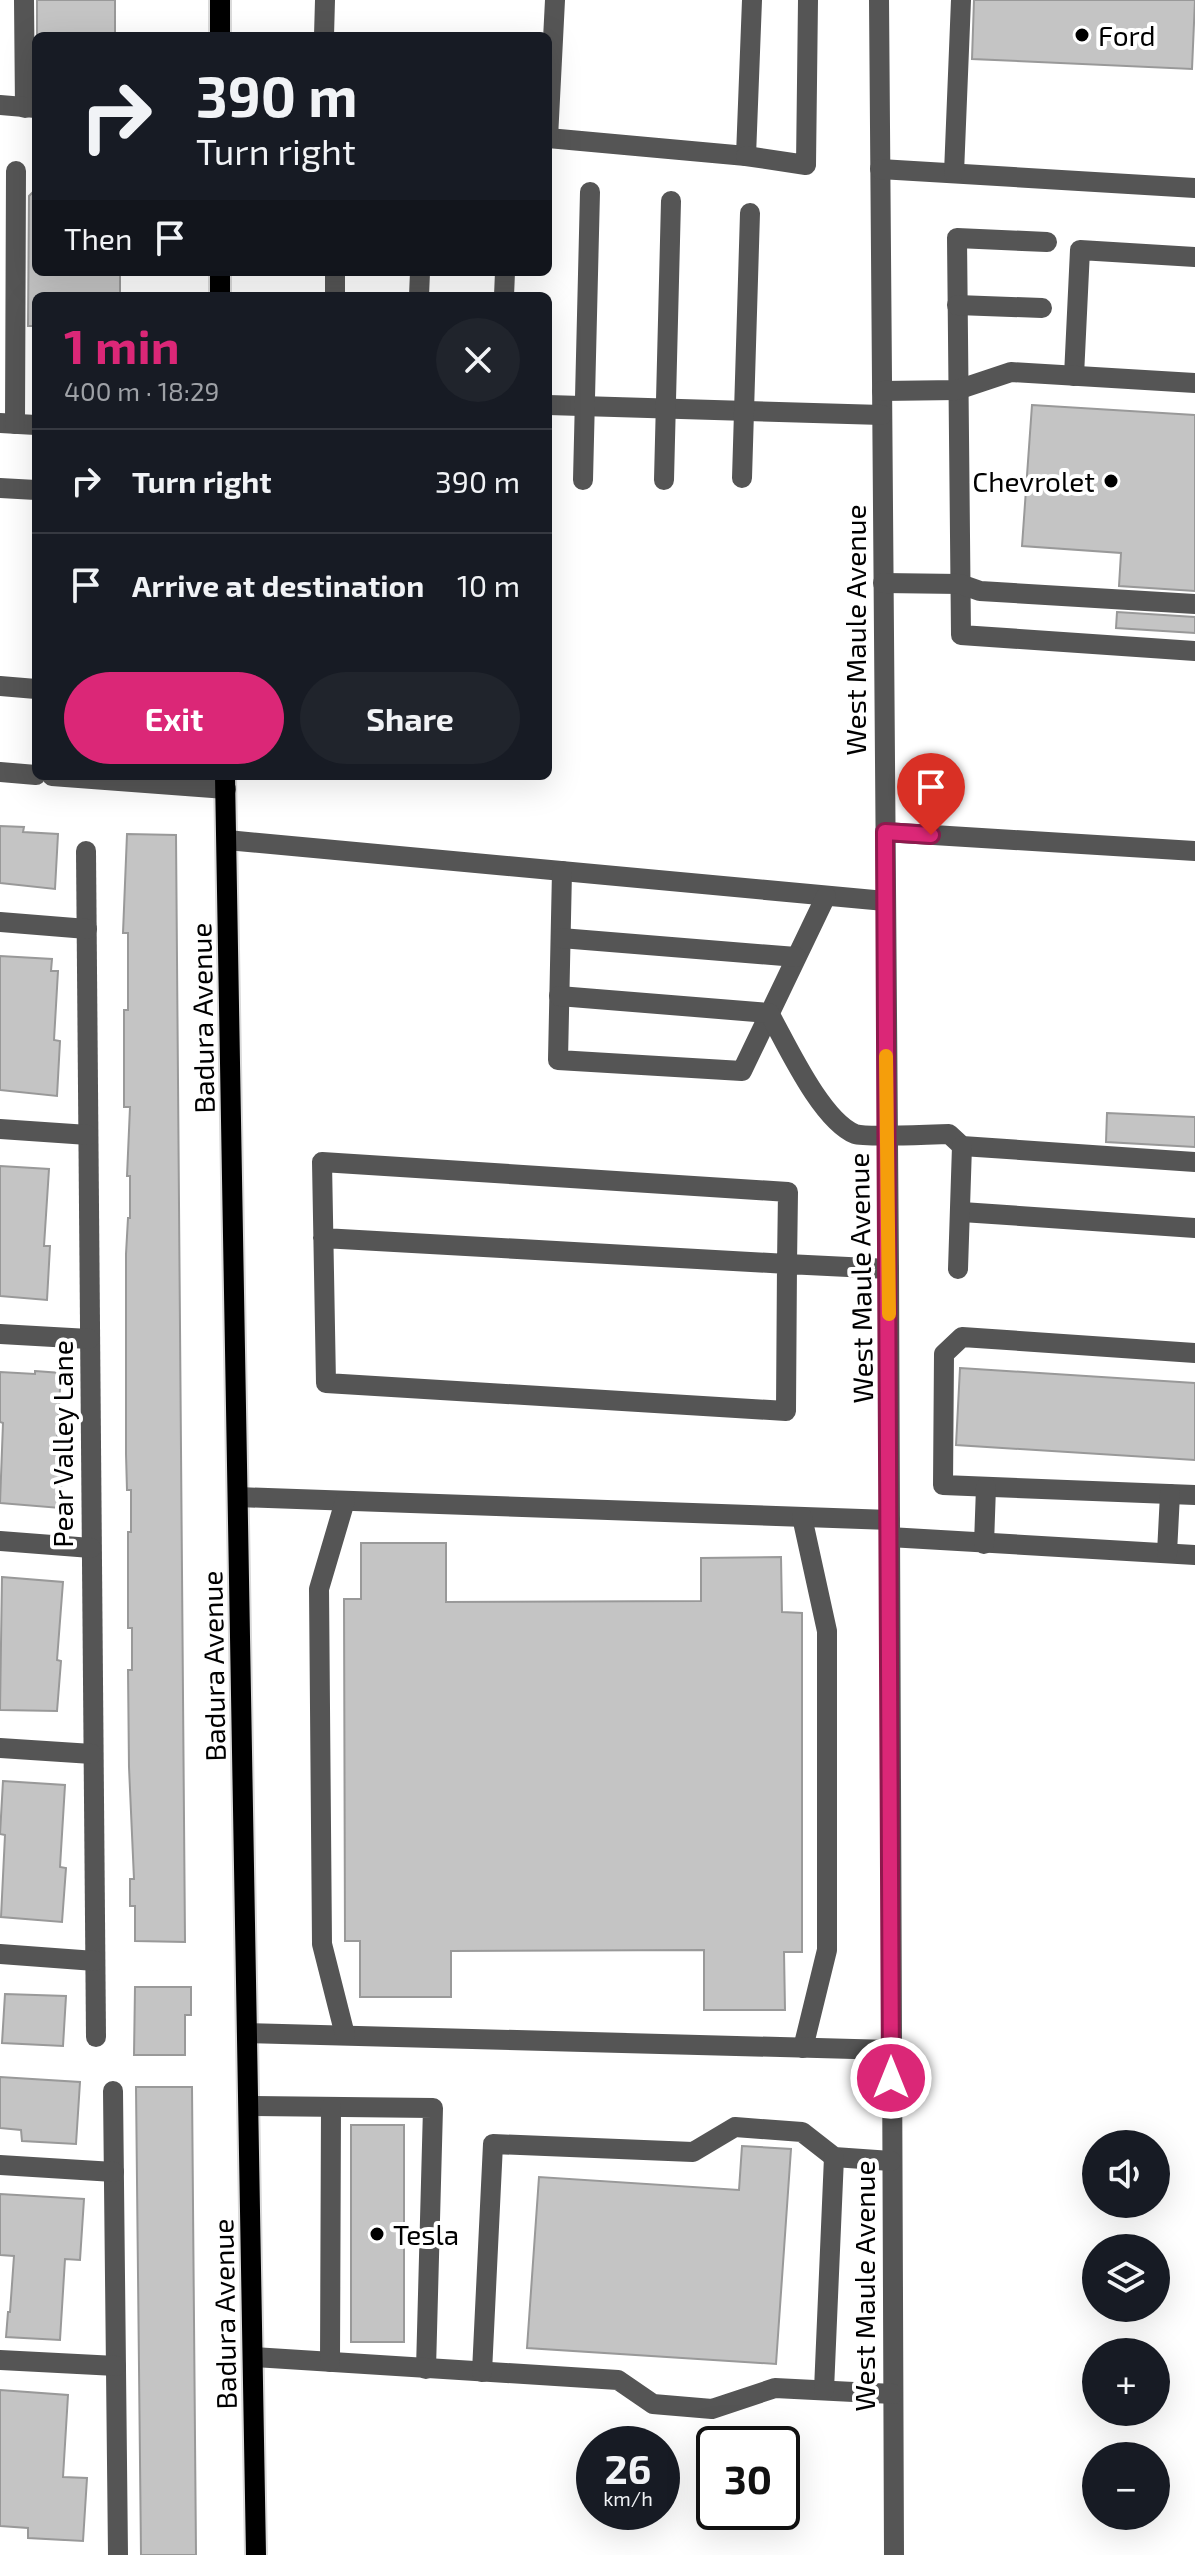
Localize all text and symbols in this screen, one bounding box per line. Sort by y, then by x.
place label: Ford [1098,18,1156,52]
marker: Ford [1073,26,1091,44]
text: 390 m [196,61,358,128]
icon: right [64,64,168,168]
text: Turn right [196,129,356,172]
icon: arrive [148,216,192,260]
text: Then [64,220,132,256]
text: 1 min [64,316,180,374]
button: close [436,318,520,402]
text: 400 m · 18:29 [64,375,219,406]
icon: right [64,459,108,503]
text: Turn right [132,463,272,499]
text: 390 m [435,463,520,499]
place label: Chevrolet [972,464,1095,498]
marker: Chevrolet [1102,472,1120,490]
street label: West Maule Avenue [838,505,872,755]
icon: arrive [64,563,108,607]
text: Arrive at destination [132,567,424,603]
text: 10 m [457,567,520,603]
button: Exit [64,672,284,764]
button: Share [300,672,520,764]
pin [897,753,965,835]
icon: arrive [909,765,953,809]
street label: Badura Avenue [183,922,221,1114]
street label: West Maule Avenue [841,1152,879,1404]
street label: Pear Valley Lane [45,1340,79,1548]
street label: Badura Avenue [194,1570,232,1762]
position arrow [849,2036,933,2120]
map controls [1082,2130,1170,2530]
button: sound [1082,2130,1170,2218]
street label: West Maule Avenue [847,2161,881,2411]
place label: Tesla [393,2217,459,2251]
street label: Badura Avenue [205,2218,243,2410]
marker: Tesla [368,2225,386,2243]
button: layers [1082,2234,1170,2322]
button: + [1082,2338,1170,2426]
speed limit sign: 30 [696,2426,800,2530]
button: − [1082,2442,1170,2530]
text: 26 [605,2444,651,2492]
text: km/h [603,2486,653,2510]

